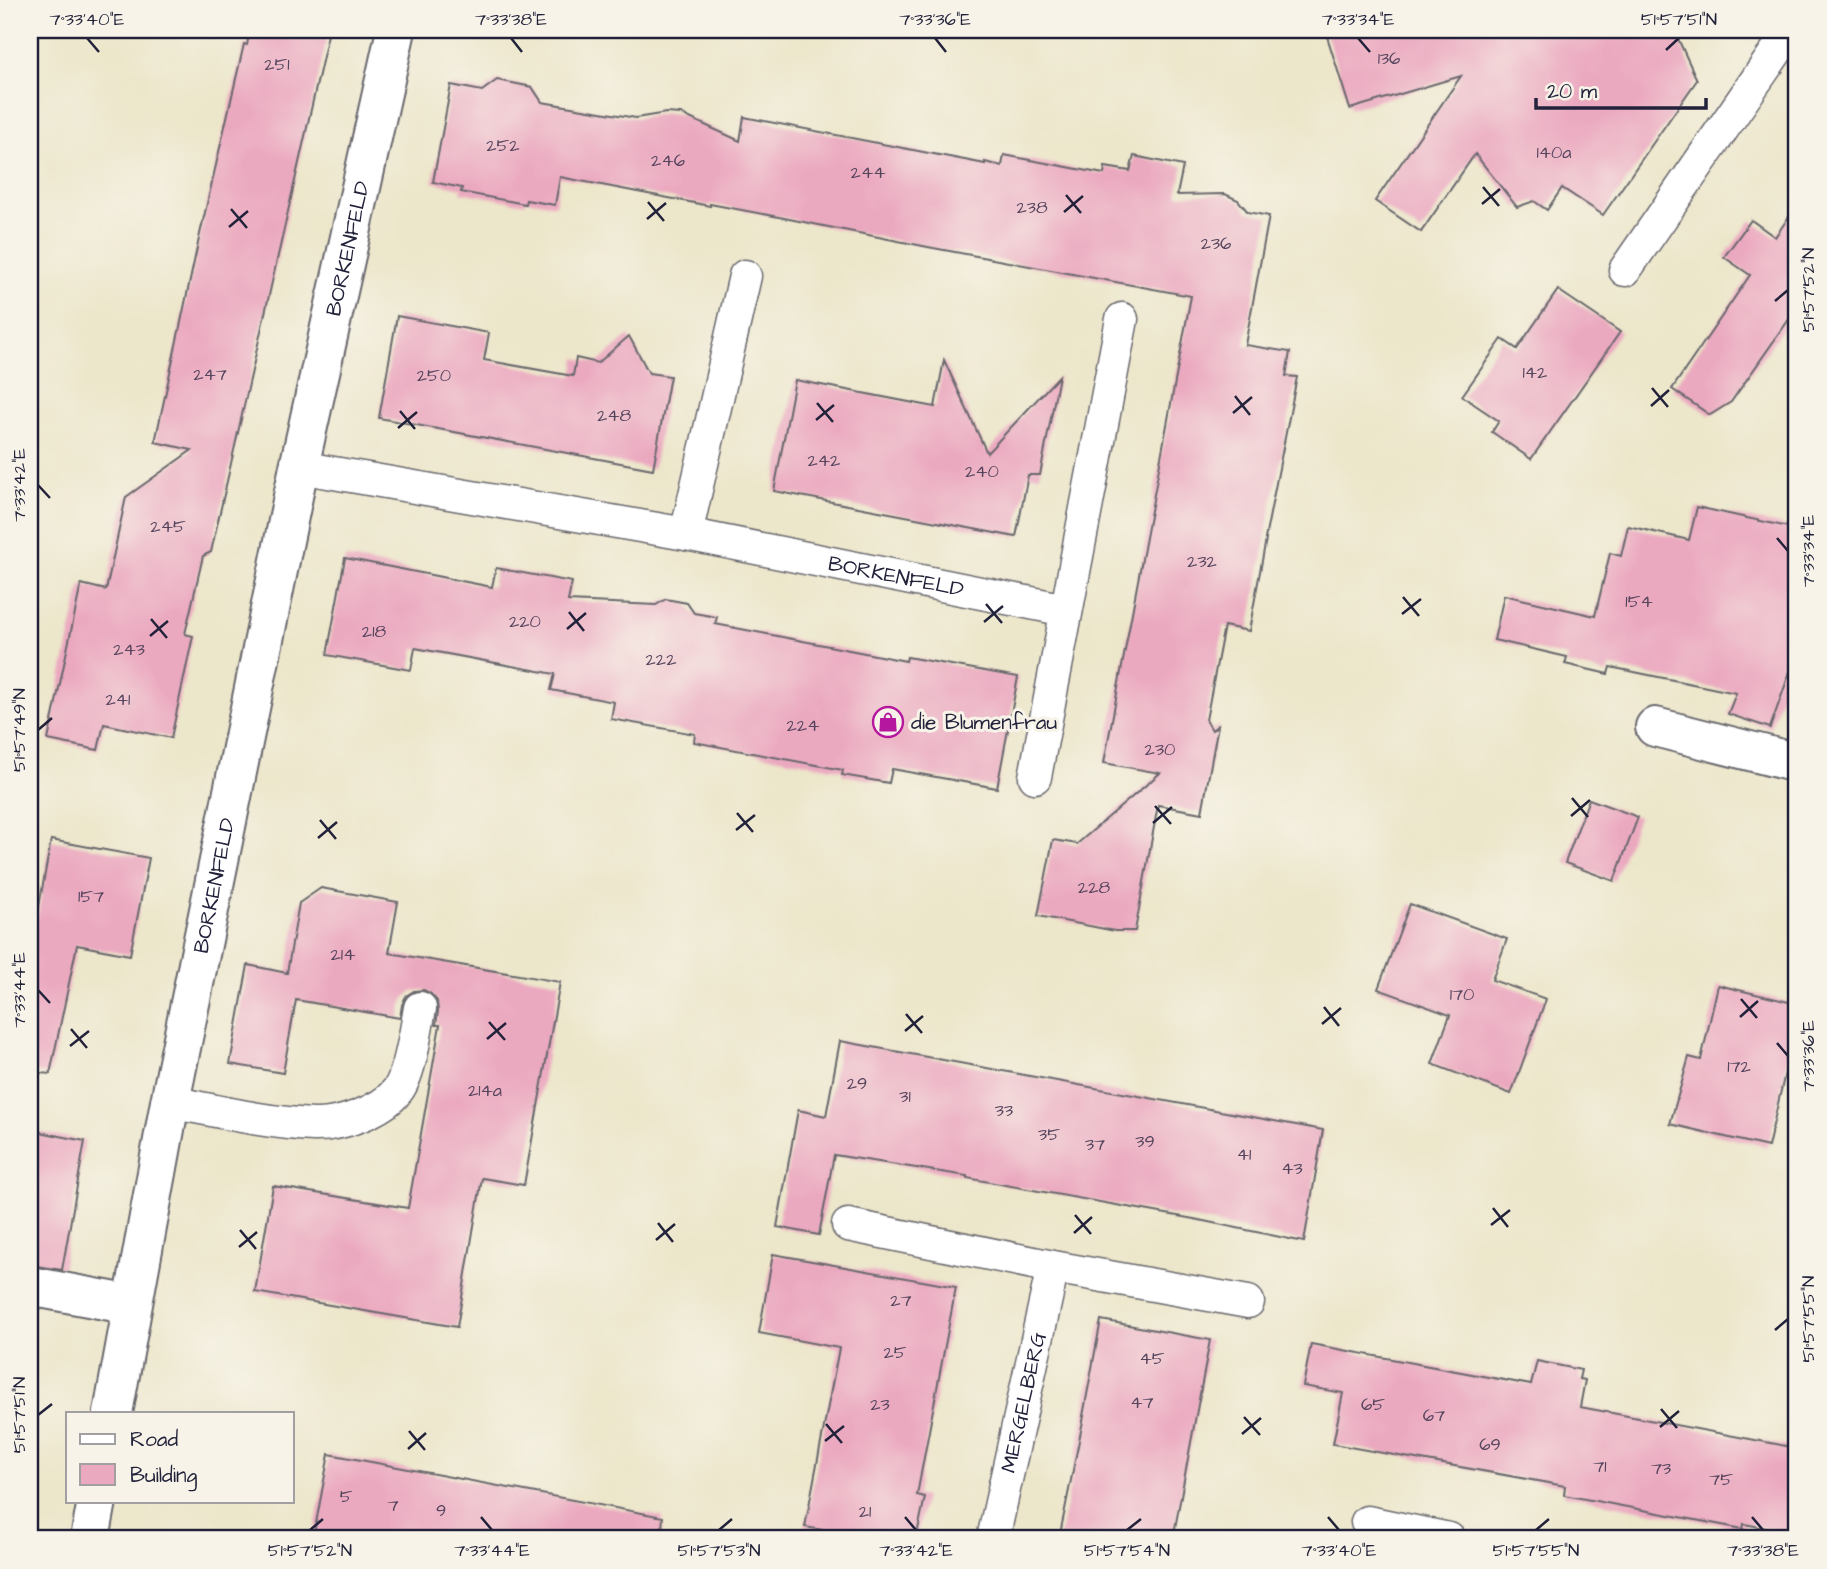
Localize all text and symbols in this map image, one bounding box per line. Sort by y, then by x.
text: 7°33'40"E [50,7,125,32]
text: 7°33'38"E [475,7,547,32]
text: 7°33'36"E [899,7,971,32]
text: 7°33'34"E [1322,7,1395,32]
text: 51°57'51"N [1641,7,1717,32]
house number: 136 [1378,46,1400,71]
house number: 251 [264,52,290,77]
scale bar [1536,66,1706,110]
text: 20 m [1547,77,1598,106]
house number: 252 [486,133,520,158]
house number: 140a [1536,140,1572,165]
house number: 246 [651,148,685,173]
house number: 244 [851,160,885,185]
street label: BORKENFELD [318,178,377,319]
house number: 238 [1016,195,1048,220]
house number: 236 [1201,231,1231,256]
text: 51°57'52"N [1796,248,1821,332]
house number: 142 [1523,360,1548,385]
house number: 247 [193,362,227,387]
house number: 250 [417,363,451,388]
house number: 248 [597,403,631,428]
text: 7°33'42"E [7,448,32,522]
house number: 242 [808,448,841,473]
house number: 240 [965,459,999,484]
house number: 245 [150,514,186,539]
text: 7°33'34"E [1796,514,1821,587]
street label: BORKENFELD [826,548,967,604]
house number: 232 [1187,549,1218,574]
house number: 154 [1625,589,1653,614]
house number: 220 [509,609,541,634]
house number: 218 [362,619,386,644]
house number: 243 [113,637,145,662]
house number: 222 [646,647,677,672]
house number: 241 [106,687,130,712]
text: 51°57'49"N [7,688,32,772]
shop icon: die Blumenfrau [871,705,905,739]
place label: die Blumenfrau [911,708,1058,737]
house number: 224 [787,713,819,738]
house number: 230 [1145,737,1175,762]
street label: BORKENFELD [186,815,242,956]
house number: 228 [1078,875,1110,900]
house number: 157 [78,884,104,909]
house number: 214 [331,942,355,967]
text: 7°33'44"E [7,952,32,1028]
house number: 170 [1450,982,1474,1007]
text: 7°33'36"E [1796,1020,1821,1092]
house number: 172 [1727,1054,1752,1079]
house number: 29 [847,1071,867,1096]
house number: 214a [468,1078,502,1103]
house number: 31 [899,1084,911,1109]
house number: 33 [995,1098,1013,1123]
house number: 35 [1038,1122,1060,1147]
house number: 39 [1135,1129,1155,1154]
house number: 37 [1085,1132,1105,1157]
house number: 41 [1237,1142,1251,1167]
house number: 43 [1281,1156,1303,1181]
text: 51°57'55"N [1796,1276,1821,1362]
house number: 27 [890,1288,912,1313]
street label: MERGELBERG [994,1329,1053,1475]
house number: 25 [883,1340,907,1365]
house number: 45 [1140,1346,1165,1371]
text: 51°57'51"N [7,1377,32,1453]
house number: 47 [1130,1390,1154,1415]
house number: 23 [870,1392,890,1417]
house number: 65 [1361,1392,1385,1417]
house number: 67 [1423,1403,1445,1428]
legend [66,1412,294,1502]
text: Road [130,1425,178,1454]
house number: 69 [1479,1432,1501,1457]
house number: 71 [1593,1454,1607,1479]
house number: 73 [1651,1456,1671,1481]
text: Building [130,1461,198,1492]
house number: 75 [1709,1467,1733,1492]
house number: 5 [340,1484,353,1509]
house number: 7 [387,1493,399,1518]
house number: 9 [436,1498,446,1523]
house number: 21 [859,1499,871,1524]
text: 51°57'52"N [268,1538,352,1563]
text: 7°33'44"E [454,1538,530,1563]
text: 51°57'53"N [677,1538,761,1563]
text: 7°33'42"E [879,1538,953,1563]
text: 51°57'54"N [1084,1538,1170,1563]
text: 7°33'40"E [1302,1538,1377,1563]
text: 51°57'55"N [1493,1538,1579,1563]
text: 7°33'38"E [1727,1538,1799,1563]

